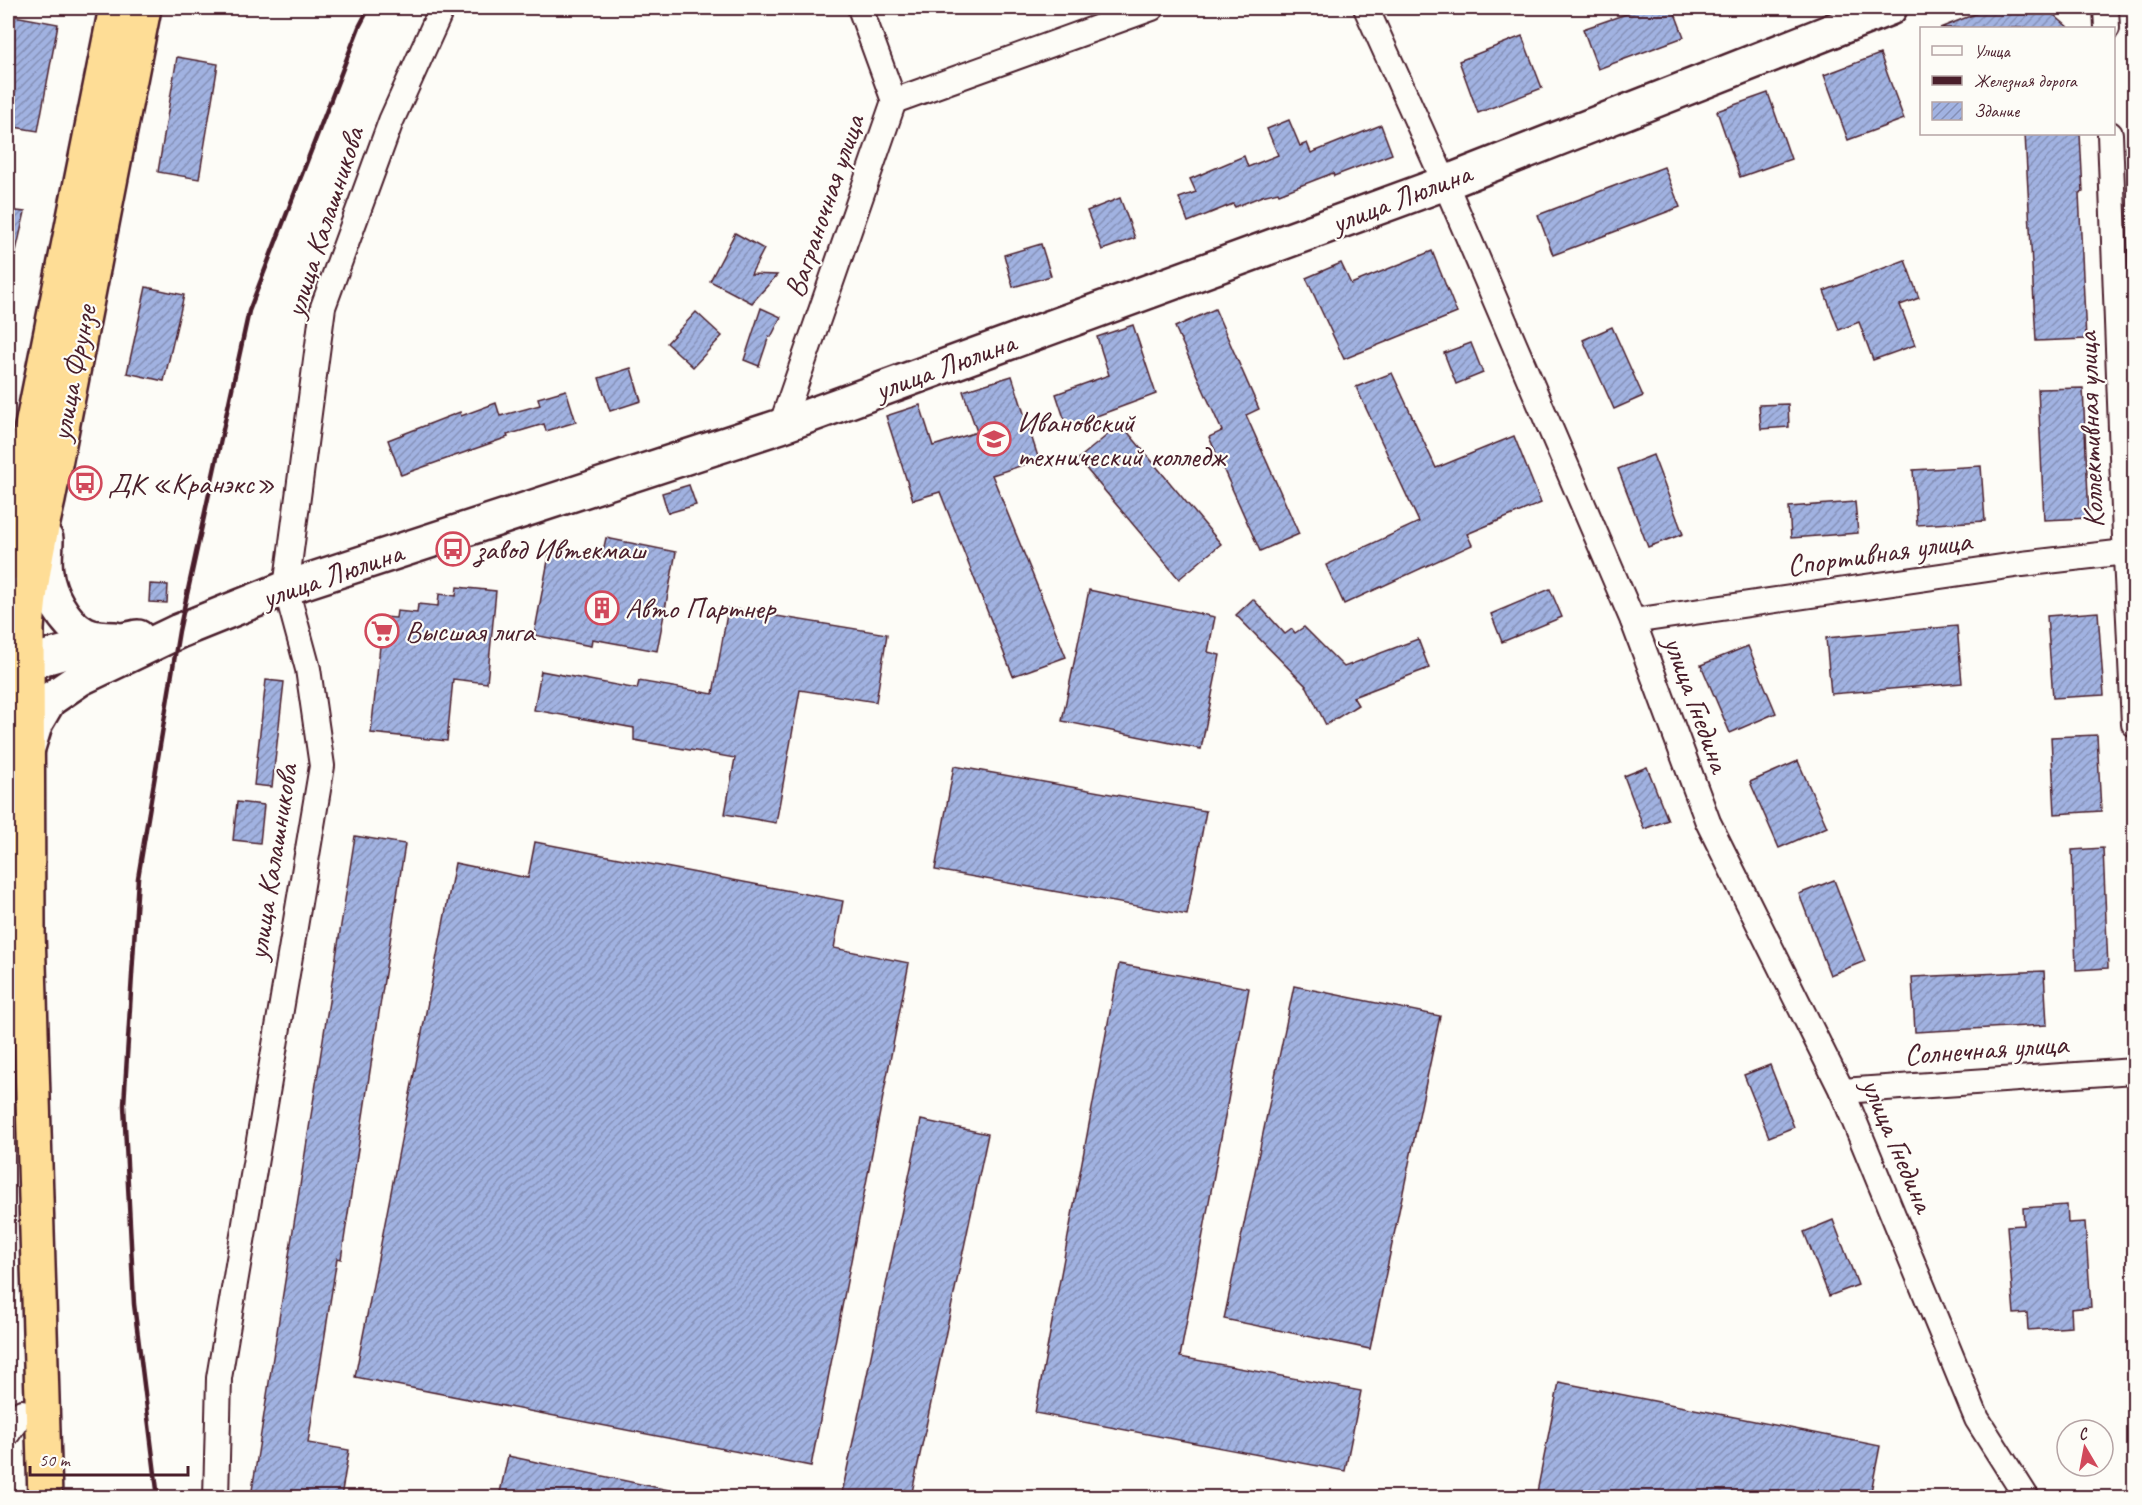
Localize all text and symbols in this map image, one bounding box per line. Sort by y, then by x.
legend [1920,27,2115,135]
text: Улица [1974,40,2011,62]
text: Железная дорога [1974,70,2078,93]
text: Здание [1974,100,2020,122]
street label: Ваграночная улица [775,108,874,302]
street label: улица Калашникова [275,120,373,324]
street label: улица Люлина [1324,153,1479,243]
street label: улица Фрунзе [41,300,105,446]
street label: улица Люлина [868,322,1023,410]
street label: Коллективная улица [2068,330,2112,528]
place label: Ивановский технический колледж [1017,403,1228,475]
school or university icon: Ивановский технический колледж [976,421,1012,457]
place label: ДК «Кранэкс» [108,464,275,502]
bus stop icon: ДК «Кранэкс» [67,465,103,501]
street label: Спортивная улица [1784,521,1975,585]
place label: завод Ивтекмаш [472,530,647,568]
bus stop icon: завод Ивтекмаш [435,531,471,567]
street label: улица Люлина [255,532,410,617]
place label: Авто Партнер [625,589,777,627]
building icon: Авто Партнер [584,590,620,626]
place label: Высшая лига [405,612,536,650]
supermarket icon: Высшая лига [364,613,400,649]
street label: улица Гнедина [1654,629,1740,780]
street label: улица Калашникова [237,760,307,964]
street label: Солнечная улица [1903,1024,2071,1074]
street label: улица Гнедина [1852,1071,1944,1220]
north arrow [2055,1418,2115,1478]
text: С [2077,1423,2090,1445]
scale bar [30,1439,188,1477]
text: 50 m [39,1449,72,1471]

